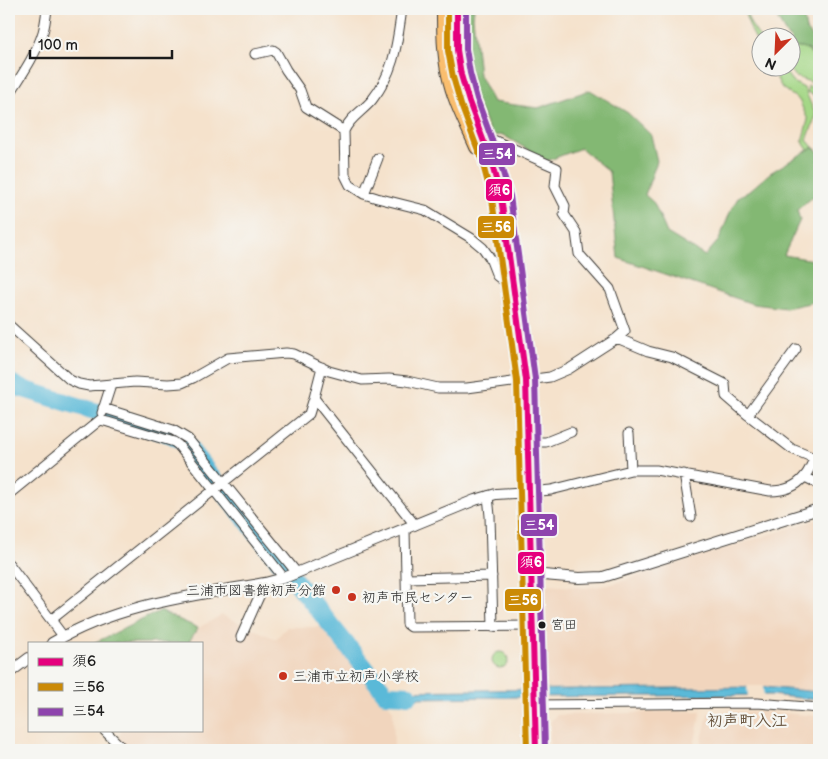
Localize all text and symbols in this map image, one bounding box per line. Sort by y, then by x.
scale bar [30,28,172,60]
north arrow [750,28,800,78]
text: 100 m [38,36,78,55]
text: N [763,54,779,73]
line badge: 三54 [478,142,516,166]
text: 三54 [482,146,513,163]
line badge: 須6 [485,178,513,202]
text: 須6 [488,182,510,199]
line badge: 三56 [477,215,515,239]
text: 三56 [481,219,511,236]
line badge: 三54 [520,513,558,537]
text: 三54 [524,517,555,534]
line badge: 須6 [517,551,545,575]
text: 須6 [520,554,542,571]
place label: 三浦市図書館初声分館 [186,582,326,599]
marker: 三浦市図書館初声分館 [330,584,342,596]
line badge: 三56 [504,588,542,612]
place label: 初声市民センター [362,589,473,606]
marker: 初声市民センター [346,591,358,603]
text: 三56 [508,592,538,609]
place label: 宮田 [551,617,577,633]
marker: 宮田 [537,620,547,630]
legend [28,642,202,732]
text: 須6 [72,652,96,671]
place label: 三浦市立初声小学校 [293,668,419,685]
marker: 三浦市立初声小学校 [277,670,289,682]
text: 三56 [72,678,105,697]
text: 三54 [72,702,105,721]
district label: 初声町入江 [707,712,787,731]

